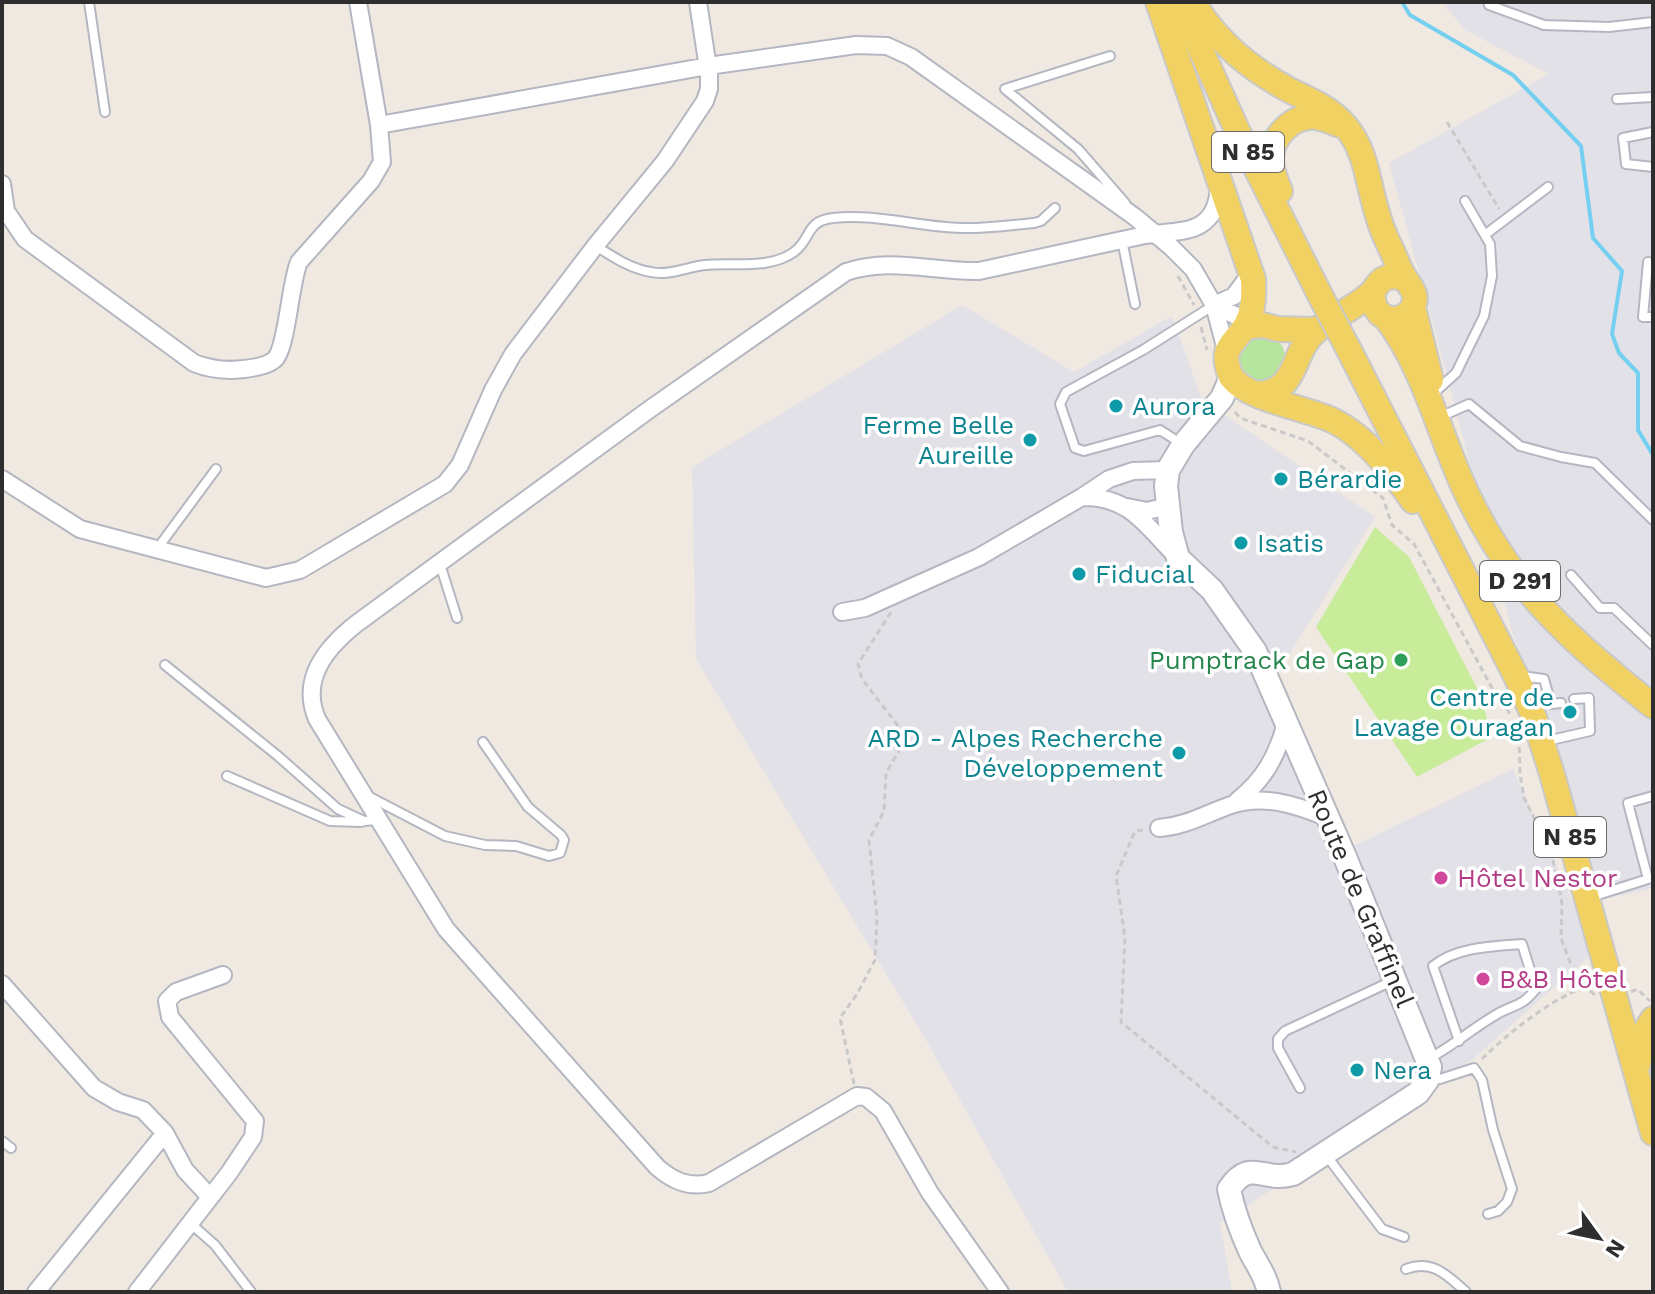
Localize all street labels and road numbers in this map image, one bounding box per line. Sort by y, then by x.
road number: N 85 [1212,132,1284,172]
road number: D 291 [1480,561,1560,601]
street label: Route de Graffinel [1302,785,1420,1011]
road number: N 85 [1534,817,1606,857]

